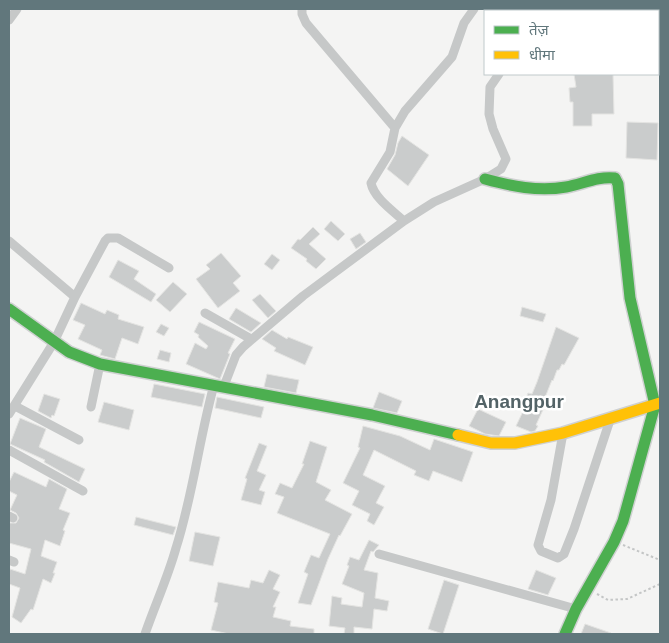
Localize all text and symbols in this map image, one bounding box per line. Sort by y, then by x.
legend [484,10,659,75]
text: तेज़ [529,21,550,38]
text: धीमा [529,46,556,63]
district label: Anangpur [474,391,564,412]

